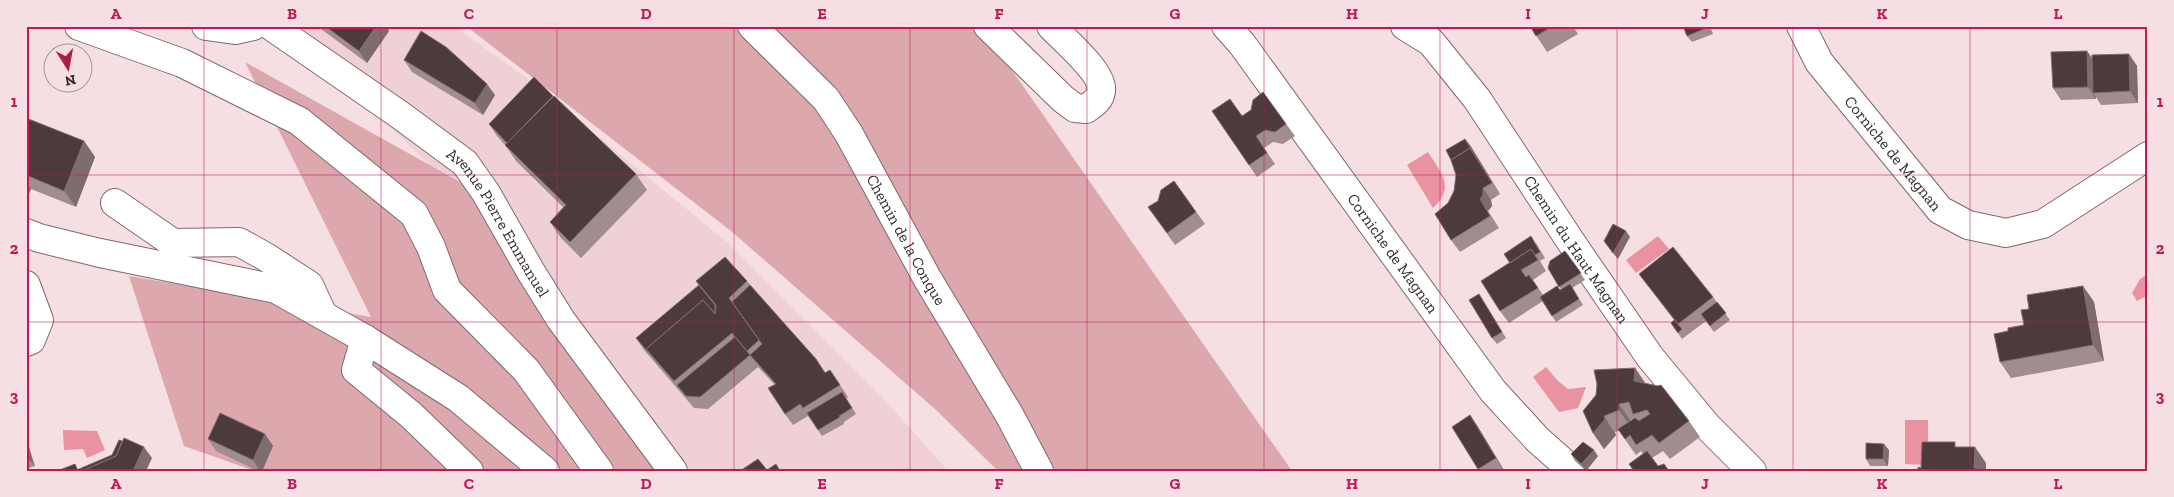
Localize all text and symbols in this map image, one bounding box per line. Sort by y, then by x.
text: A [111,4,122,23]
text: B [287,4,297,23]
text: C [464,4,474,23]
text: D [640,4,652,23]
text: E [817,4,827,23]
text: F [994,4,1004,23]
text: G [1170,4,1181,23]
text: H [1346,4,1358,23]
text: I [1525,4,1531,23]
text: J [1701,4,1709,23]
text: K [1877,4,1888,23]
text: L [2054,4,2063,23]
north arrow [42,42,92,92]
text: N [63,71,77,90]
text: 1 [11,92,18,111]
street label: Corniche de Magnan [1841,92,1946,215]
text: 1 [2157,92,2164,111]
street label: Avenue Pierre Emmanuel [443,144,553,301]
street label: Chemin de la Conque [863,171,950,309]
street label: Chemin du Haut Magnan [1520,172,1633,328]
street label: Corniche de Magnan [1343,190,1443,317]
text: 2 [10,239,19,258]
text: 2 [2156,239,2165,258]
text: 3 [10,387,19,406]
text: 3 [2156,387,2165,406]
text: A [111,474,122,493]
text: B [287,474,297,493]
text: C [464,474,474,493]
text: D [640,474,652,493]
text: E [817,474,827,493]
text: F [994,474,1004,493]
text: G [1170,474,1181,493]
text: H [1346,474,1358,493]
text: I [1525,474,1531,493]
text: J [1701,474,1709,493]
text: K [1877,474,1888,493]
text: L [2054,474,2063,493]

